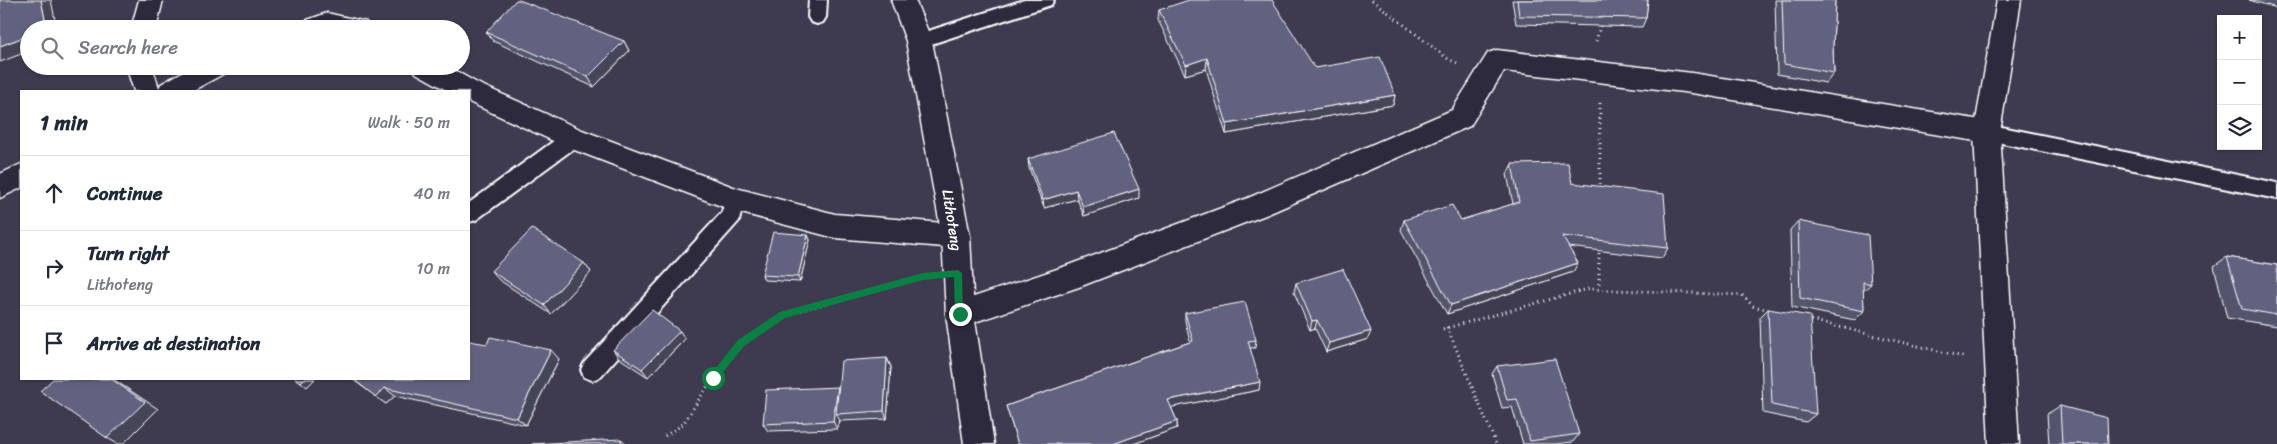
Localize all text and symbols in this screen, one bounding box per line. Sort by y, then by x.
map controls [2217,15,2262,150]
button: + [2217,15,2262,60]
search box [20,20,470,75]
text: Search here [78,31,178,64]
icon: search [38,34,66,62]
button: − [2217,60,2262,105]
text: 1 min [40,104,88,142]
button: layers [2217,105,2262,150]
text: Walk · 50 m [368,108,450,137]
text: Continue [87,177,163,210]
icon: ahead [40,179,68,207]
text: 40 m [413,179,450,208]
street label: Lithoteng [934,187,970,253]
text: Turn right [87,237,169,270]
icon: right [40,254,68,282]
text: 10 m [417,254,450,283]
text: Lithoteng [87,270,153,299]
route end [949,303,972,326]
text: Arrive at destination [87,327,260,360]
icon: arrive [40,329,68,357]
route start [702,367,725,390]

